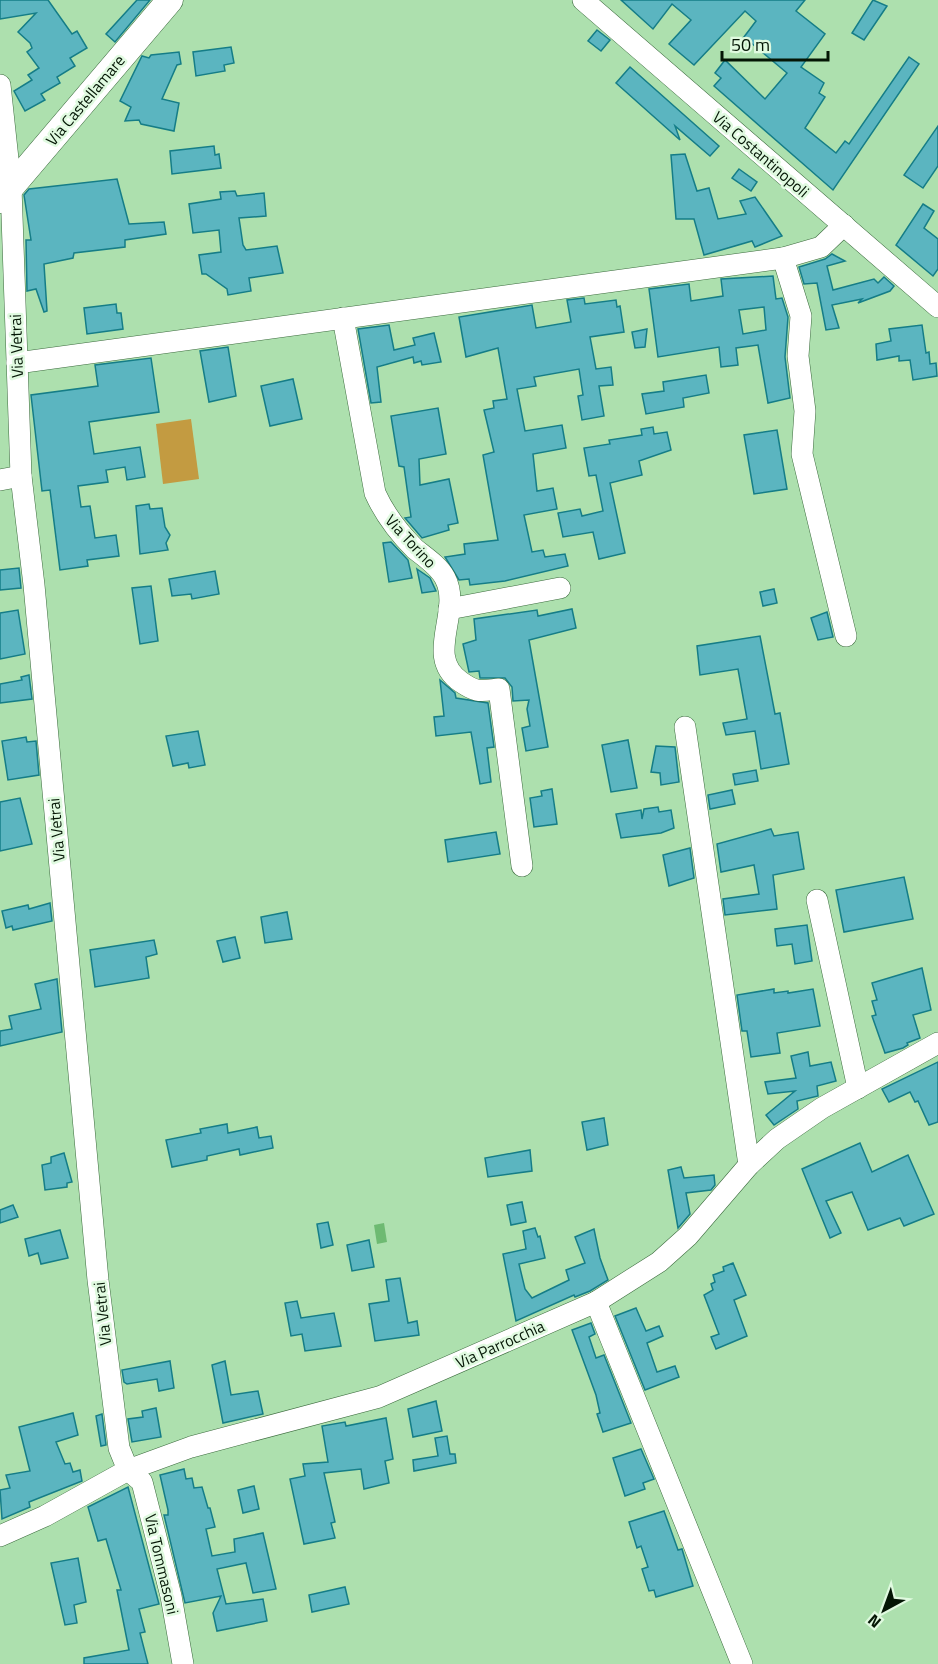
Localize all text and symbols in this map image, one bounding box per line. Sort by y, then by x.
scale bar [722,24,828,62]
text: 50 m [731,31,770,58]
street label: Via Castellamare [40,49,130,151]
street label: Via Costantinopoli [707,105,815,203]
street label: Via Vetrai [3,314,29,378]
street label: Via Torino [380,509,442,573]
street label: Via Vetrai [41,797,71,863]
street label: Via Vetrai [87,1281,117,1347]
street label: Via Parrocchia [452,1314,548,1374]
street label: Via Tommasoni [139,1511,185,1617]
north arrow [854,1580,914,1640]
text: N [862,1609,886,1634]

